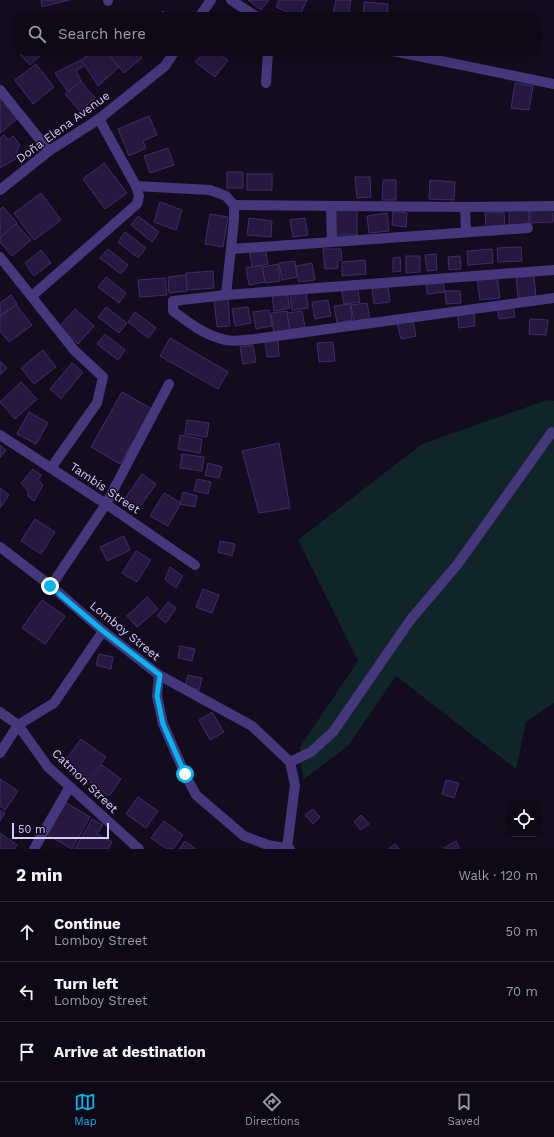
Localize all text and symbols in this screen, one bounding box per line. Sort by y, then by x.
search box [12,12,542,56]
icon: search [26,23,48,45]
text: Search here [58,25,146,43]
street label: Doña Elena Avenue [14,88,113,166]
street label: Tambis Street [67,459,143,517]
route end [41,577,59,595]
street label: Lomboy Street [87,598,163,664]
street label: Catmon Street [49,746,121,816]
route start [176,765,194,783]
map controls [506,801,542,837]
button: locate [506,801,542,837]
scale bar [12,821,109,840]
text: 50 m [18,823,45,836]
text: 2 min [16,865,62,885]
text: Walk · 120 m [459,868,538,883]
text: Continue [54,915,121,933]
icon: ahead [16,921,38,943]
text: 50 m [506,924,538,939]
text: Lomboy Street [54,933,147,948]
text: Turn left [54,975,118,993]
icon: left [16,981,38,1003]
text: 70 m [506,984,538,999]
text: Lomboy Street [54,993,147,1008]
icon: arrive [16,1041,38,1063]
text: Arrive at destination [54,1043,206,1061]
tab: Map [74,1091,97,1128]
tab: Directions [245,1091,299,1128]
tab: Saved [448,1091,480,1128]

